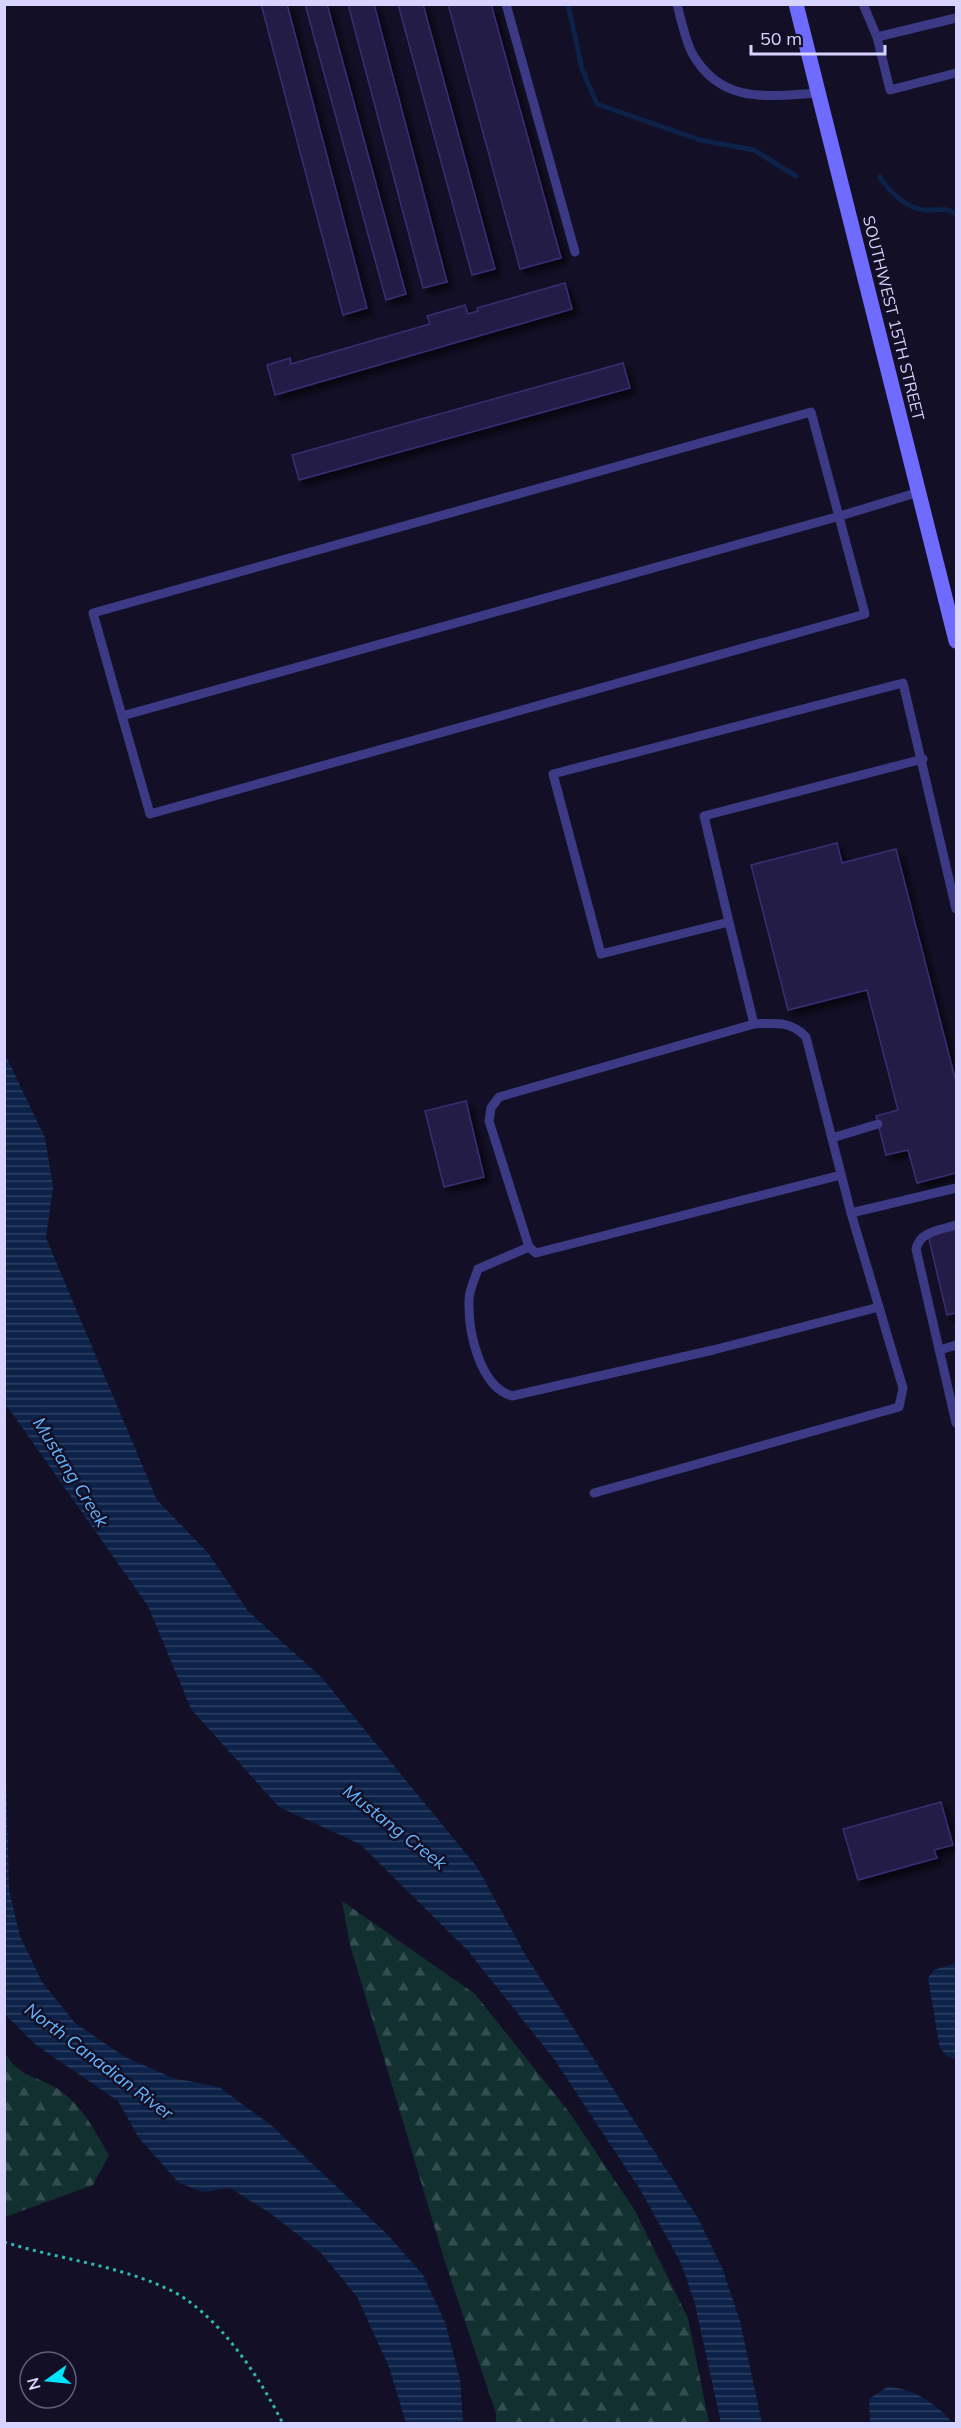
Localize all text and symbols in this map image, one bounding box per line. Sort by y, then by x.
scale bar [751,18,884,56]
text: 50 m [760,27,802,50]
street label: SOUTHWEST 15TH STREET [859,213,929,423]
water label: Mustang Creek [28,1413,114,1532]
water label: Mustang Creek [338,1779,452,1875]
water label: North Canadian River [20,1998,179,2125]
north arrow [18,2350,78,2410]
text: N [22,2375,45,2392]

